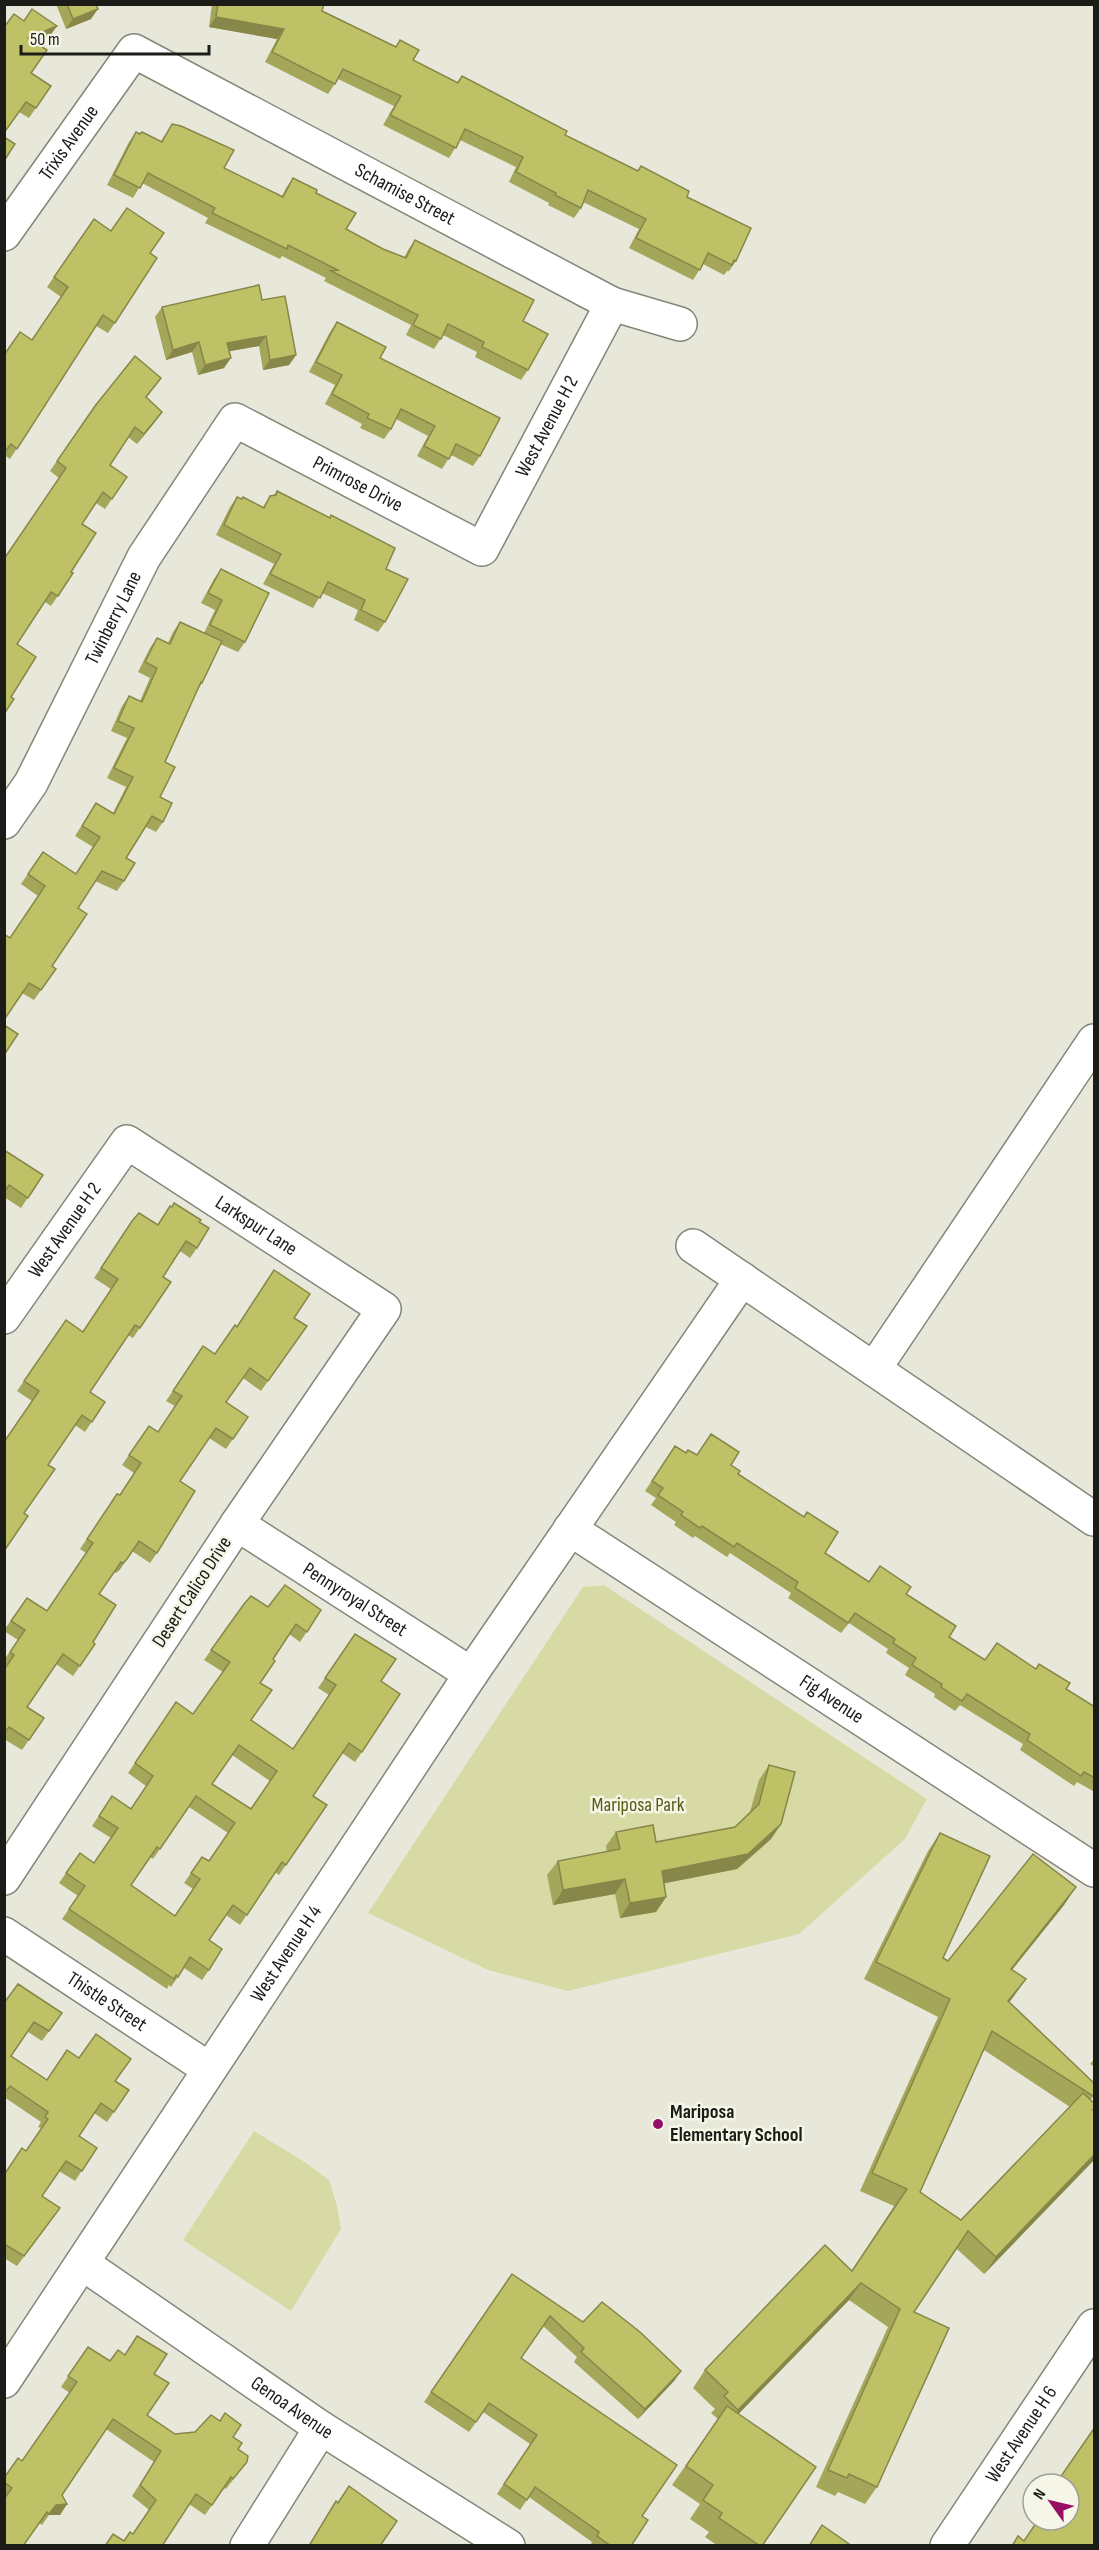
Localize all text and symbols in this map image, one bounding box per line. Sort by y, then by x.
scale bar [21,18,208,56]
text: 50 m [30,29,60,50]
street label: Trixis Avenue [34,100,104,185]
street label: Schamise Street [351,158,459,231]
street label: West Avenue H 2 [510,372,584,481]
street label: Primrose Drive [309,451,407,517]
street label: Twinberry Lane [80,567,147,669]
street label: West Avenue H 2 [23,1178,107,1283]
street label: Larkspur Lane [211,1191,302,1261]
street label: Desert Calico Drive [147,1532,237,1652]
street label: Pennyroyal Street [298,1557,411,1642]
street label: Fig Avenue [795,1670,868,1729]
park label: Mariposa Park [592,1793,685,1817]
street label: West Avenue H 4 [246,1901,327,2007]
street label: Thistle Street [62,1967,151,2037]
place label: Mariposa Elementary School [670,2100,803,2147]
marker: Mariposa Elementary School [651,2117,665,2131]
street label: Genoa Avenue [246,2371,338,2445]
street label: West Avenue H 6 [981,2382,1062,2488]
north arrow [1021,2472,1081,2532]
text: N [1030,2486,1050,2503]

